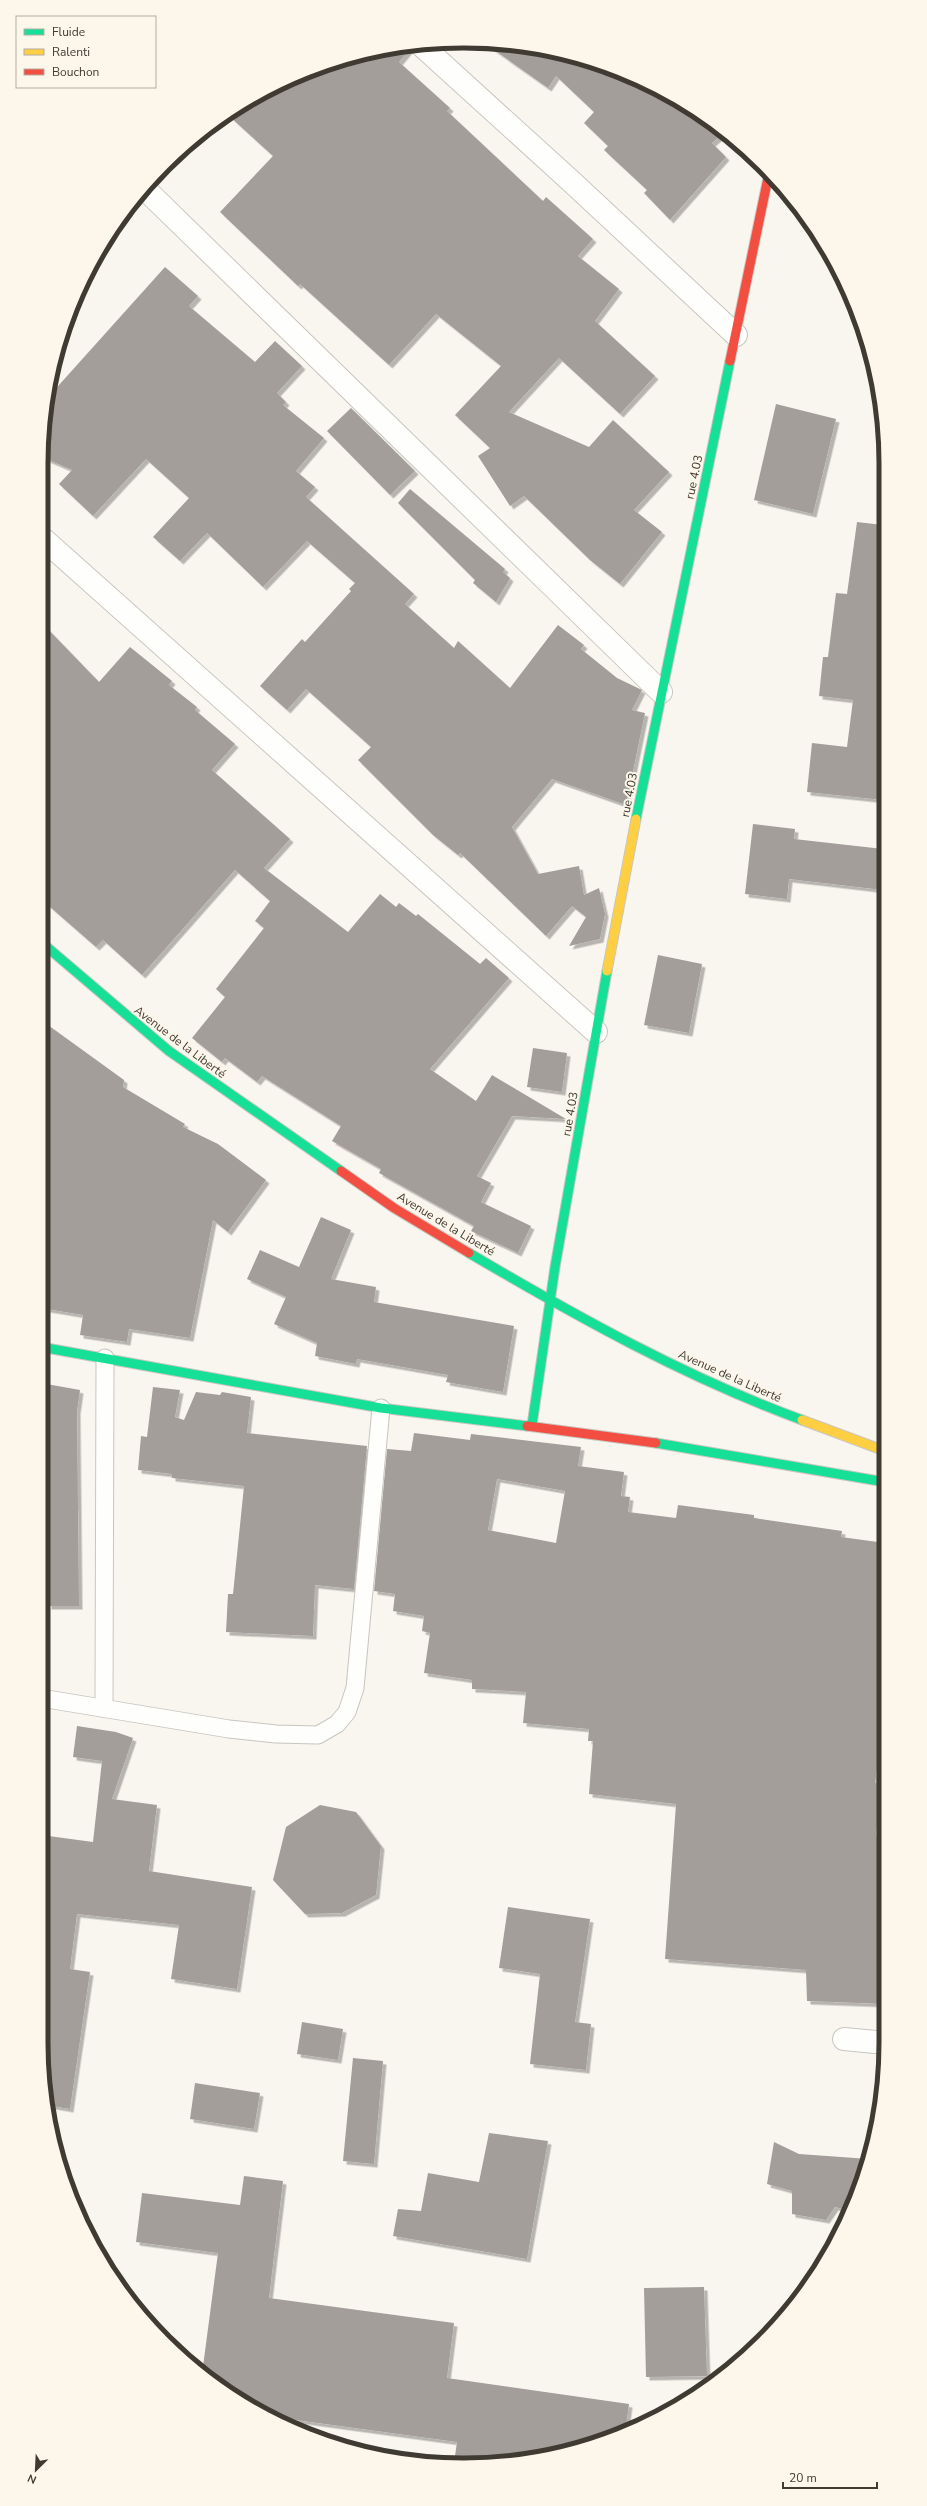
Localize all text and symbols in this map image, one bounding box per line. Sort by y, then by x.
legend [16,16,156,88]
text: Fluide [52,24,85,40]
text: Ralenti [52,44,90,60]
text: Bouchon [52,64,99,80]
street label: rue 4.03 [682,453,706,501]
street label: rue 4.03 [617,771,641,819]
street label: Avenue de la Liberté [131,1002,229,1082]
street label: rue 4.03 [558,1091,582,1137]
street label: Avenue de la Liberté [394,1189,498,1259]
street label: Avenue de la Liberté [676,1346,784,1406]
north arrow [16,2450,56,2490]
scale bar [783,2464,877,2490]
text: N [25,2470,39,2487]
text: 20 m [789,2470,817,2486]

